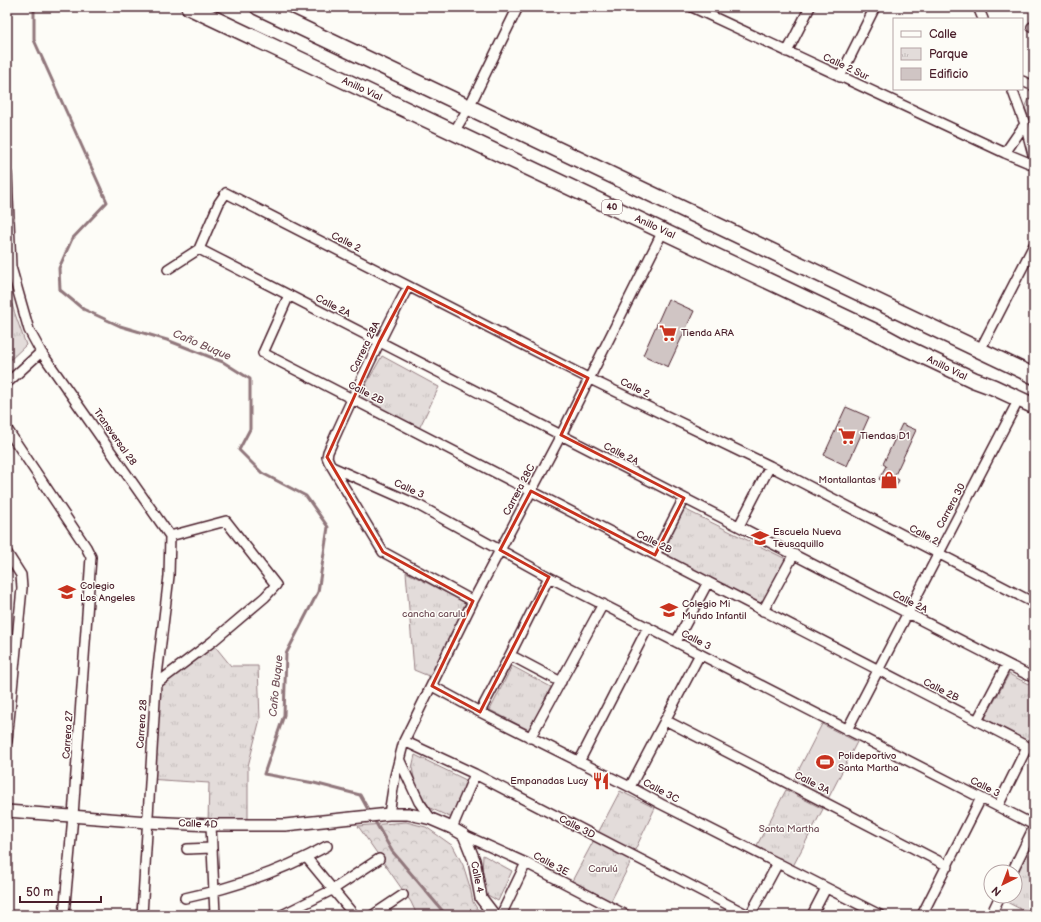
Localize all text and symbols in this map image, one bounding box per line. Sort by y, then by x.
legend [893,18,1023,90]
text: Calle [929,27,957,42]
text: Parque [929,47,968,62]
street label: Calle 2 Sur [821,51,871,83]
text: Edificio [929,67,969,82]
street label: Anillo Vial [340,74,384,104]
road number: 40 [602,200,622,214]
street label: Anillo Vial [633,212,677,242]
street label: Calle 2 [329,229,363,255]
street label: Calle 2A [313,292,353,320]
street label: Carrera 28A [347,319,383,375]
supermarket icon: Tienda ARA [658,323,678,343]
water label: Caño Buque [171,327,234,363]
place label: Tienda ARA [681,327,735,339]
street label: Anillo Vial [925,353,969,383]
street label: Calle 2 [618,376,652,400]
street label: Calle 2B [346,379,386,407]
street label: Transversal 28 [91,406,139,468]
supermarket icon: Tiendas D1 [837,426,857,446]
place label: Tiendas D1 [860,430,910,442]
street label: Calle 2A [601,440,641,468]
street label: Carrera 28C [500,462,538,518]
shop icon: Montallantas [879,470,899,490]
place label: Montallantas [819,474,876,486]
street label: Calle 3 [392,477,426,501]
street label: Carrera 30 [934,481,968,531]
street label: Calle 2 [907,522,941,548]
place label: Escuela Nueva Teusaquillo [773,526,842,550]
street label: Calle 2B [634,528,674,556]
school or university icon: Escuela Nueva Teusaquillo [750,528,770,548]
place label: Colegio Los Angeles [80,580,135,604]
school or university icon: Colegio Los Angeles [57,582,77,602]
street label: Calle 2A [890,588,930,616]
place label: Colegio Mi Mundo Infantil [682,598,746,622]
school or university icon: Colegio Mi Mundo Infantil [659,600,679,620]
park label: cancha carulu [402,608,466,620]
street label: Calle 3 [679,627,713,653]
water label: Caño Buque [266,654,286,718]
street label: Calle 2B [921,676,961,704]
street label: Carrera 28 [134,699,150,749]
street label: Carrera 27 [60,710,76,760]
place label: Polideportivo Santa Martha [838,750,899,774]
sports icon: Polideportivo Santa Martha [815,752,835,772]
street label: Calle 3A [792,769,832,797]
restaurant icon: Empanadas Lucy [591,771,611,791]
street label: Calle 3 [968,774,1002,800]
place label: Empanadas Lucy [510,775,588,787]
street label: Calle 3C [641,777,681,805]
street label: Calle 3D [557,813,597,841]
street label: Calle 4D [178,817,218,831]
park label: Santa Martha [759,823,820,835]
street label: Calle 3E [531,850,571,879]
street label: Calle 4 [468,860,486,894]
park label: Carulú [588,863,618,875]
north arrow [983,864,1023,904]
scale bar [20,878,101,904]
text: N [989,883,1004,899]
text: 50 m [26,885,53,900]

